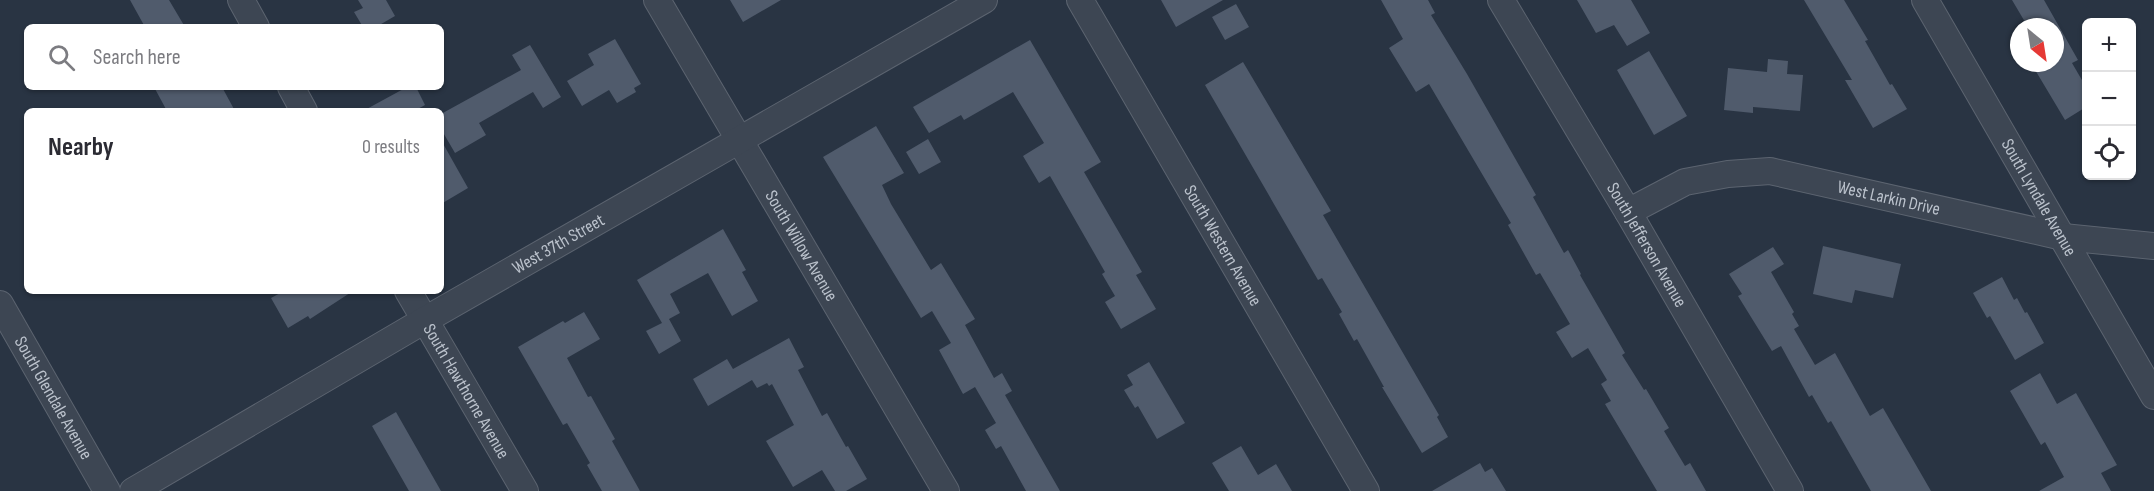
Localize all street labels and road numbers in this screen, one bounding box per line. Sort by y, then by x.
street label: South Lyndale Avenue [1997,135,2081,260]
street label: West Larkin Drive [1835,177,1942,220]
street label: South Jefferson Avenue [1602,179,1691,311]
street label: South Western Avenue [1179,181,1266,310]
street label: South Willow Avenue [760,187,842,305]
street label: West 37th Street [509,209,609,279]
street label: South Hawthorne Avenue [419,320,514,463]
street label: South Glendale Avenue [10,333,97,463]

